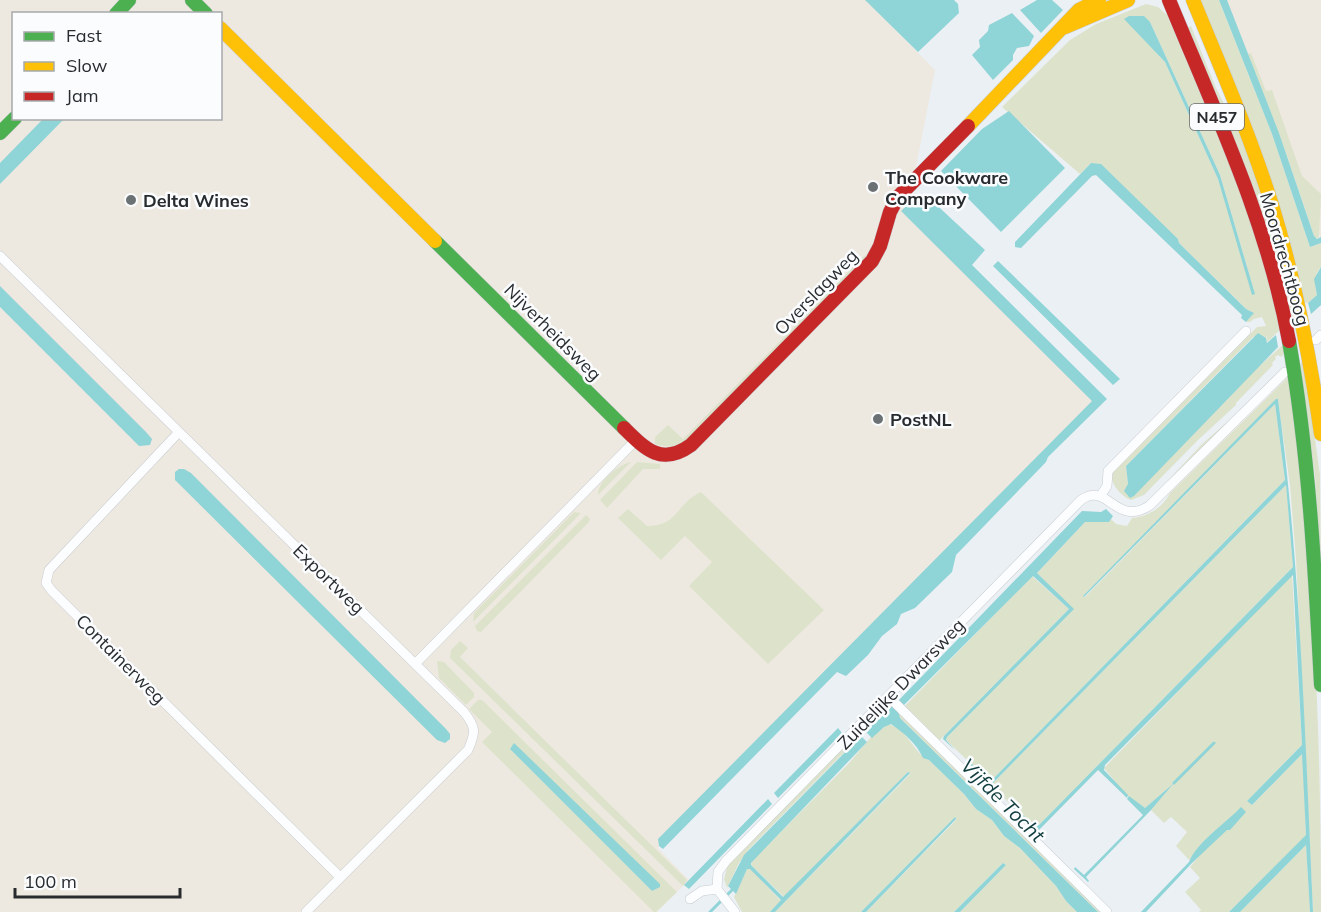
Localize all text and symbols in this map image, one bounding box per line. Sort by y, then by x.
legend [12,12,222,120]
text: Fast [66,24,102,47]
text: Slow [66,54,108,77]
text: Jam [66,84,99,107]
road number: N457 [1190,104,1244,130]
place label: The Cookware Company [885,166,1008,210]
marker: The Cookware Company [866,180,880,194]
place label: Delta Wines [143,189,249,212]
street label: Moordrechtboog [1255,190,1315,328]
marker: Delta Wines [124,193,138,207]
street label: Overslagweg [769,244,863,340]
street label: Nijverheidsweg [500,279,606,385]
place label: PostNL [890,408,952,431]
marker: PostNL [871,412,885,426]
street label: Exportweg [288,539,370,619]
street label: Containerweg [71,609,171,709]
street label: Zuidelijke Dwarsweg [833,614,969,754]
water label: Vijfde Tocht [956,753,1051,848]
scale bar [15,861,180,899]
text: 100 m [24,870,77,893]

